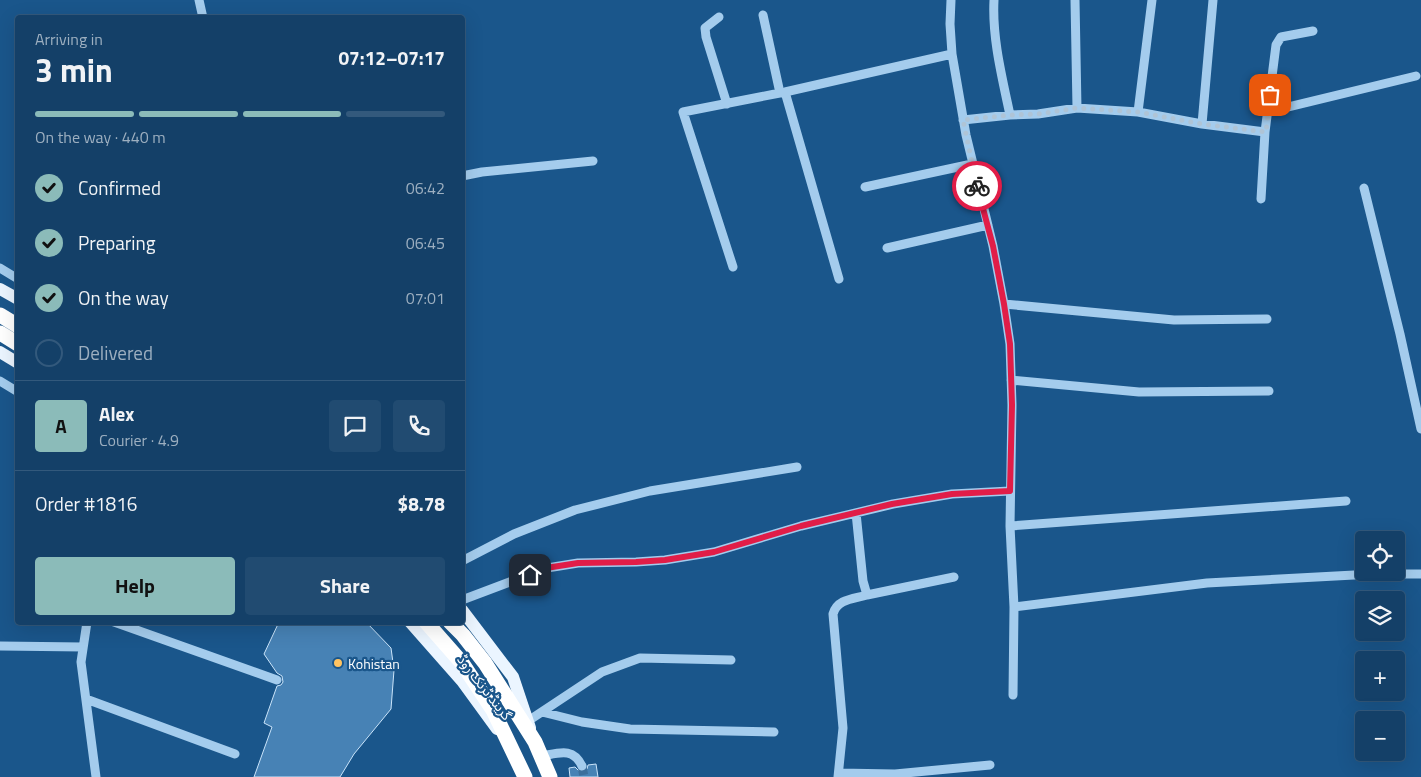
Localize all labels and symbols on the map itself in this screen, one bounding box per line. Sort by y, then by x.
pin [1249,74,1291,116]
courier [952,161,1002,211]
pin [509,554,551,596]
street label: گرینڈ ٹرنک روڈ [453,650,518,725]
place label: Kohistan [348,653,400,674]
marker: Kohistan [332,657,344,669]

